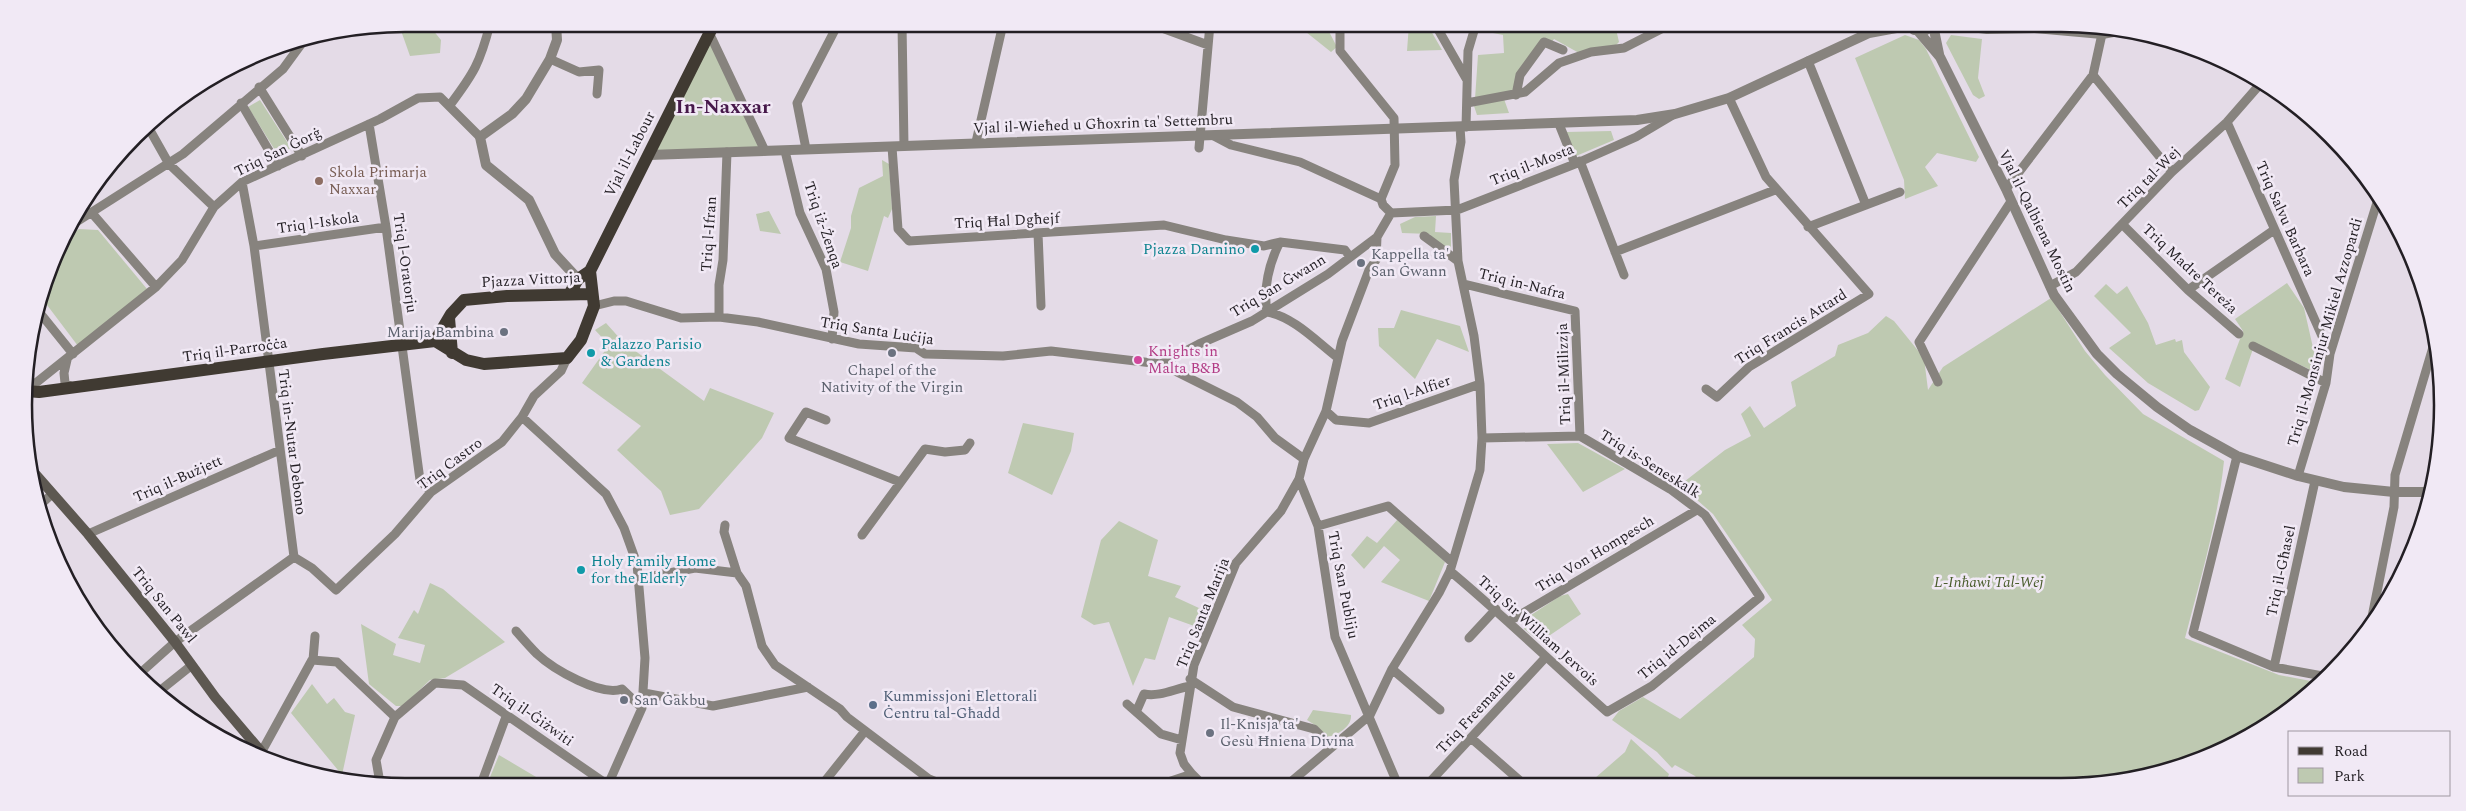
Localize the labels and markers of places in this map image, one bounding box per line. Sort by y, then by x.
place label: Skola Primarja Naxxar [329,161,428,201]
marker: Skola Primarja Naxxar [313,175,325,187]
place label: Pjazza Darnino [1143,238,1245,261]
marker: Pjazza Darnino [1249,243,1261,255]
place label: Kappella ta' San Ġwann [1371,243,1449,283]
marker: Kappella ta' San Ġwann [1355,257,1367,269]
place label: Marija Bambina [387,321,495,344]
marker: Marija Bambina [498,326,510,338]
place label: Palazzo Parisio & Gardens [601,333,702,373]
place label: Knights in Malta B&B [1148,340,1221,380]
marker: Palazzo Parisio & Gardens [585,347,597,359]
marker: Chapel of the Nativity of the Virgin [886,347,898,359]
marker: Knights in Malta B&B [1132,354,1144,366]
place label: Chapel of the Nativity of the Virgin [821,359,964,399]
place label: Holy Family Home for the Elderly [591,550,716,590]
marker: Holy Family Home for the Elderly [575,564,587,576]
place label: Kummissjoni Elettorali Ċentru tal-Għadd [883,685,1038,725]
place label: San Ġakbu [634,689,706,712]
marker: San Ġakbu [618,694,630,706]
marker: Kummissjoni Elettorali Ċentru tal-Għadd [867,699,879,711]
place label: Il-Knisja ta' Gesù Ħniena Divina [1220,713,1355,753]
marker: Il-Knisja ta' Gesù Ħniena Divina [1204,727,1216,739]

